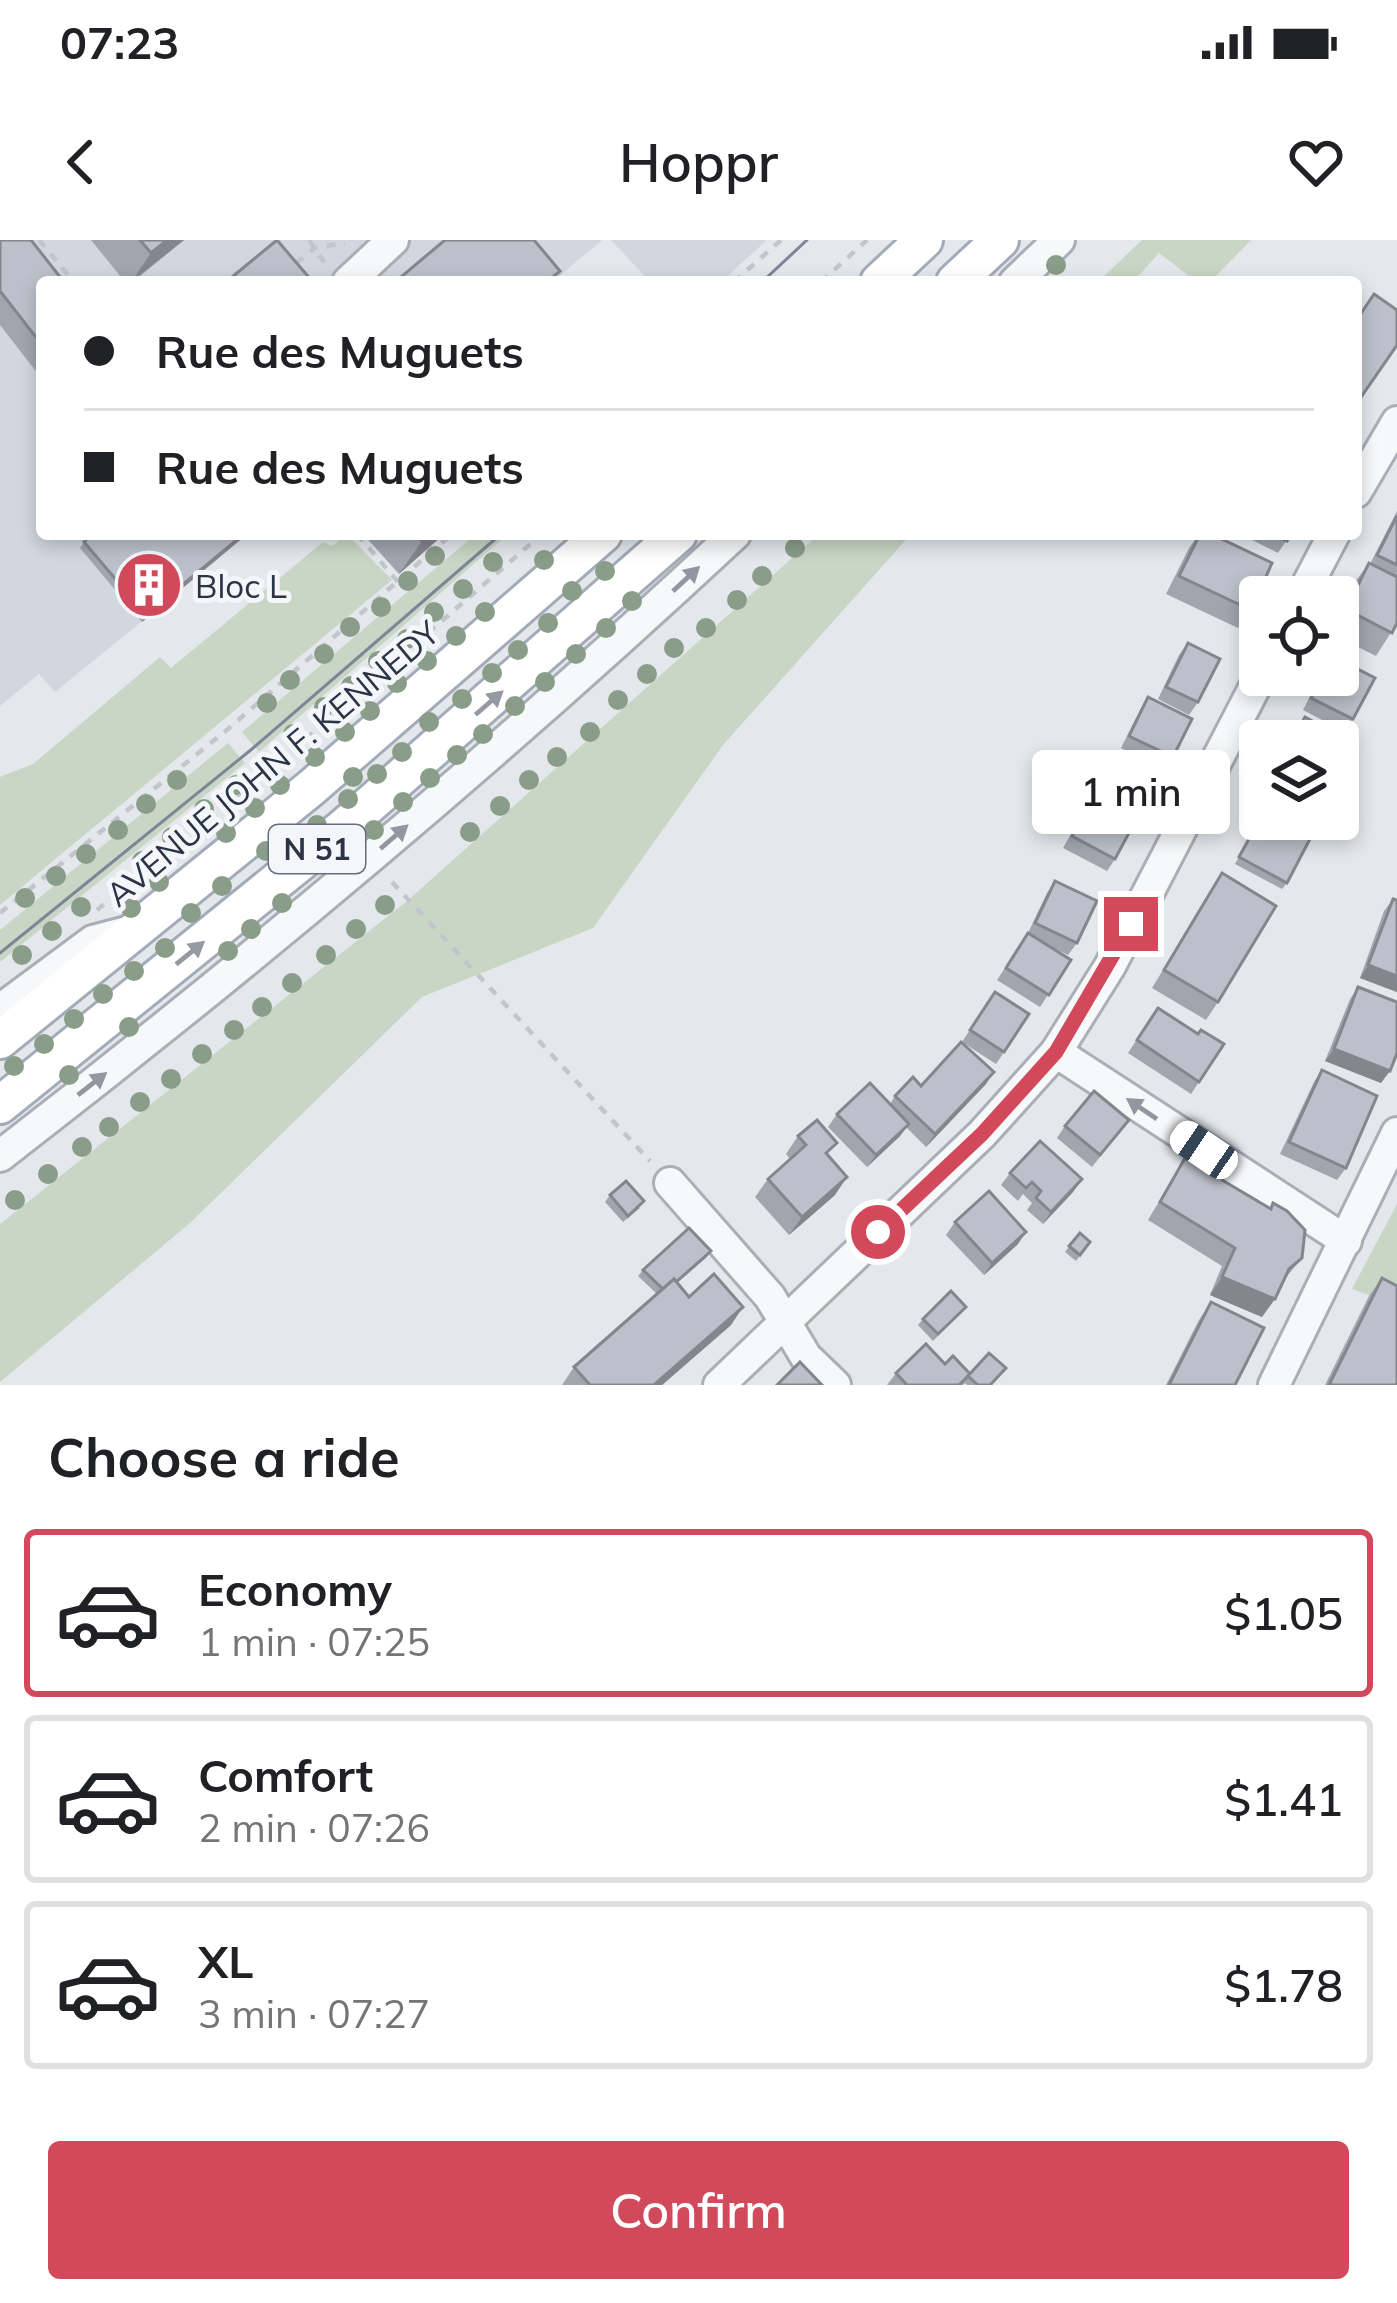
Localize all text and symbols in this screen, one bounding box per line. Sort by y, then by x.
text: 07:23 [60,14,179,70]
text: Hoppr [619,128,778,196]
icon: back [48,129,114,195]
icon: heart [1283,129,1349,195]
text: Rue des Muguets [156,323,524,379]
text: Rue des Muguets [156,439,524,495]
building icon: Bloc L [114,550,184,620]
place label: Bloc L [195,565,287,606]
one-way arrow [671,566,700,593]
map controls [1239,576,1359,840]
button: locate [1239,576,1359,696]
street label: AVENUE JOHN F. KENNEDY [97,611,448,915]
one-way arrow [474,690,504,716]
button: layers [1239,720,1359,840]
callout: 1 min [1032,750,1230,834]
text: 1 min [1080,767,1182,816]
one-way arrow [379,824,408,851]
road number: N 51 [269,825,365,873]
route end [1104,897,1158,951]
one-way arrow [174,941,205,966]
one-way arrow [77,1072,108,1097]
one-way arrow [1126,1098,1158,1121]
car [1164,1115,1244,1185]
route start [851,1205,905,1259]
text: Choose a ride [48,1423,400,1491]
icon: car [54,1559,162,1667]
text: Economy [198,1561,392,1617]
text: $1.05 [1224,1585,1343,1641]
text: 1 min · 07:25 [198,1617,430,1666]
icon: car [54,1745,162,1853]
text: Comfort [198,1747,373,1803]
text: $1.41 [1224,1771,1343,1827]
text: 2 min · 07:26 [198,1803,430,1852]
icon: car [54,1931,162,2039]
text: XL [198,1933,253,1989]
text: $1.78 [1224,1957,1343,2013]
text: 3 min · 07:27 [198,1989,430,2038]
button: Confirm [48,2141,1349,2279]

